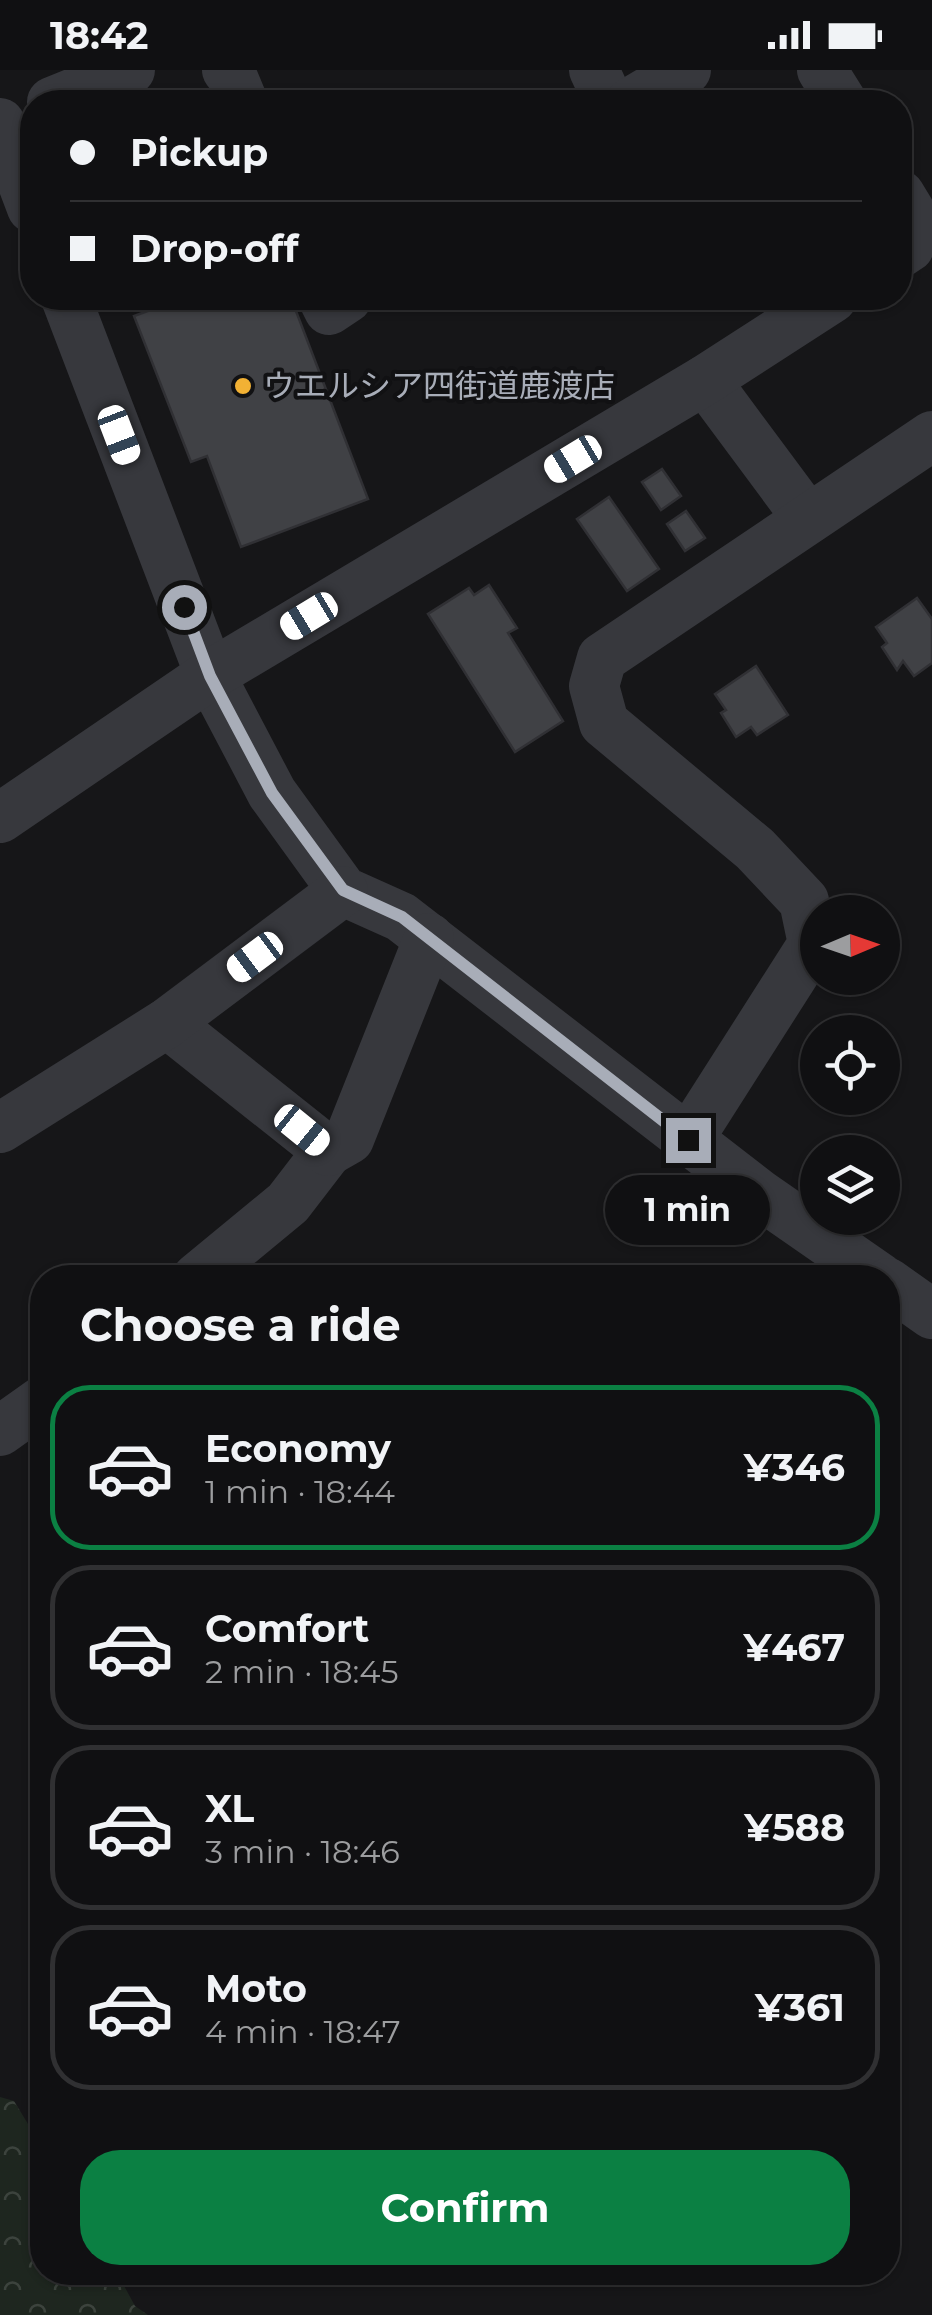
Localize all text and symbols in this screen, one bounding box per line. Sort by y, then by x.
text: 18:42 [50,12,149,59]
text: Pickup [130,129,268,176]
text: Drop-off [130,225,299,272]
place label: ウエルシア四街道鹿渡店 [263,366,615,405]
marker: ウエルシア四街道鹿渡店 [232,375,254,397]
car [94,402,144,468]
car [540,431,606,487]
route start [162,585,207,630]
car [276,588,342,644]
north arrow [800,895,900,995]
map controls [800,895,900,1235]
car [222,927,288,987]
button: locate [800,1015,900,1115]
car [269,1099,335,1161]
route end [666,1118,711,1163]
button: layers [800,1135,900,1235]
callout: 1 min [606,1175,770,1245]
text: 1 min [644,1190,731,1229]
text: Choose a ride [80,1297,401,1352]
icon: car [85,1423,175,1513]
text: Economy [205,1425,391,1472]
text: ¥346 [744,1444,845,1491]
text: 1 min · 18:44 [205,1472,395,1511]
icon: car [85,1603,175,1693]
text: Comfort [205,1605,369,1652]
text: ¥467 [744,1624,845,1671]
text: 2 min · 18:45 [205,1652,399,1691]
icon: car [85,1783,175,1873]
text: XL [205,1785,254,1832]
text: ¥588 [744,1804,845,1851]
text: 3 min · 18:46 [205,1832,400,1871]
icon: car [85,1963,175,2053]
text: Moto [205,1965,307,2012]
text: ¥361 [755,1984,845,2031]
text: 4 min · 18:47 [205,2012,401,2051]
button: Confirm [80,2150,850,2265]

